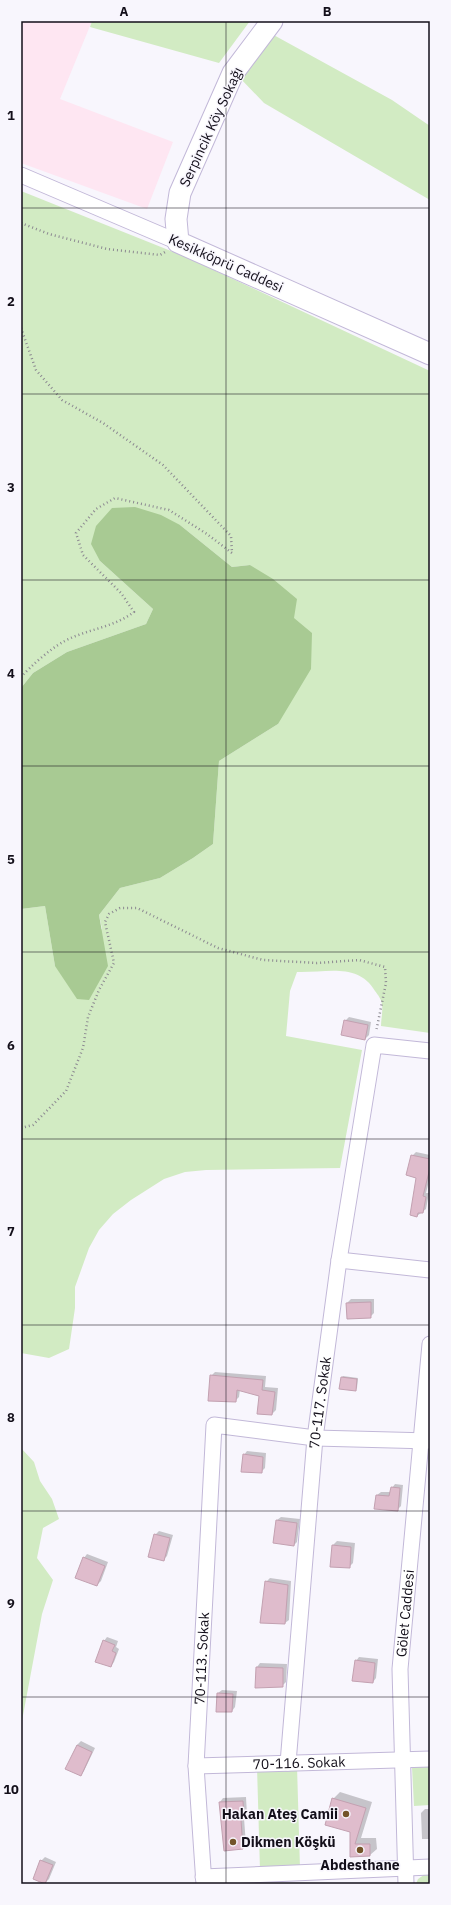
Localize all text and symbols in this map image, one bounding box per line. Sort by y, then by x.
text: A [120,3,129,20]
text: B [323,3,332,20]
street label: Serpincik Köy Sokağı [175,64,247,190]
text: 1 [7,107,15,124]
street label: Kesikköprü Caddesi [166,230,286,296]
text: 2 [7,293,15,310]
text: 3 [7,479,15,496]
text: 4 [7,665,15,682]
text: 5 [7,851,15,868]
text: 6 [7,1037,15,1054]
text: 7 [7,1223,15,1240]
street label: 70-117. Sokak [305,1355,335,1449]
text: 8 [7,1409,15,1426]
street label: Gölet Caddesi [392,1569,418,1658]
text: 9 [7,1595,15,1612]
street label: 70-113. Sokak [190,1611,213,1705]
street label: 70-116. Sokak [252,1753,346,1773]
text: 10 [3,1781,19,1798]
place label: Hakan Ateş Camii [222,1805,338,1823]
marker: Hakan Ateş Camii [341,1809,351,1819]
place label: Dikmen Köşkü [241,1833,336,1851]
marker: Dikmen Köşkü [228,1837,238,1847]
marker: Abdesthane [355,1845,365,1855]
place label: Abdesthane [320,1856,400,1874]

